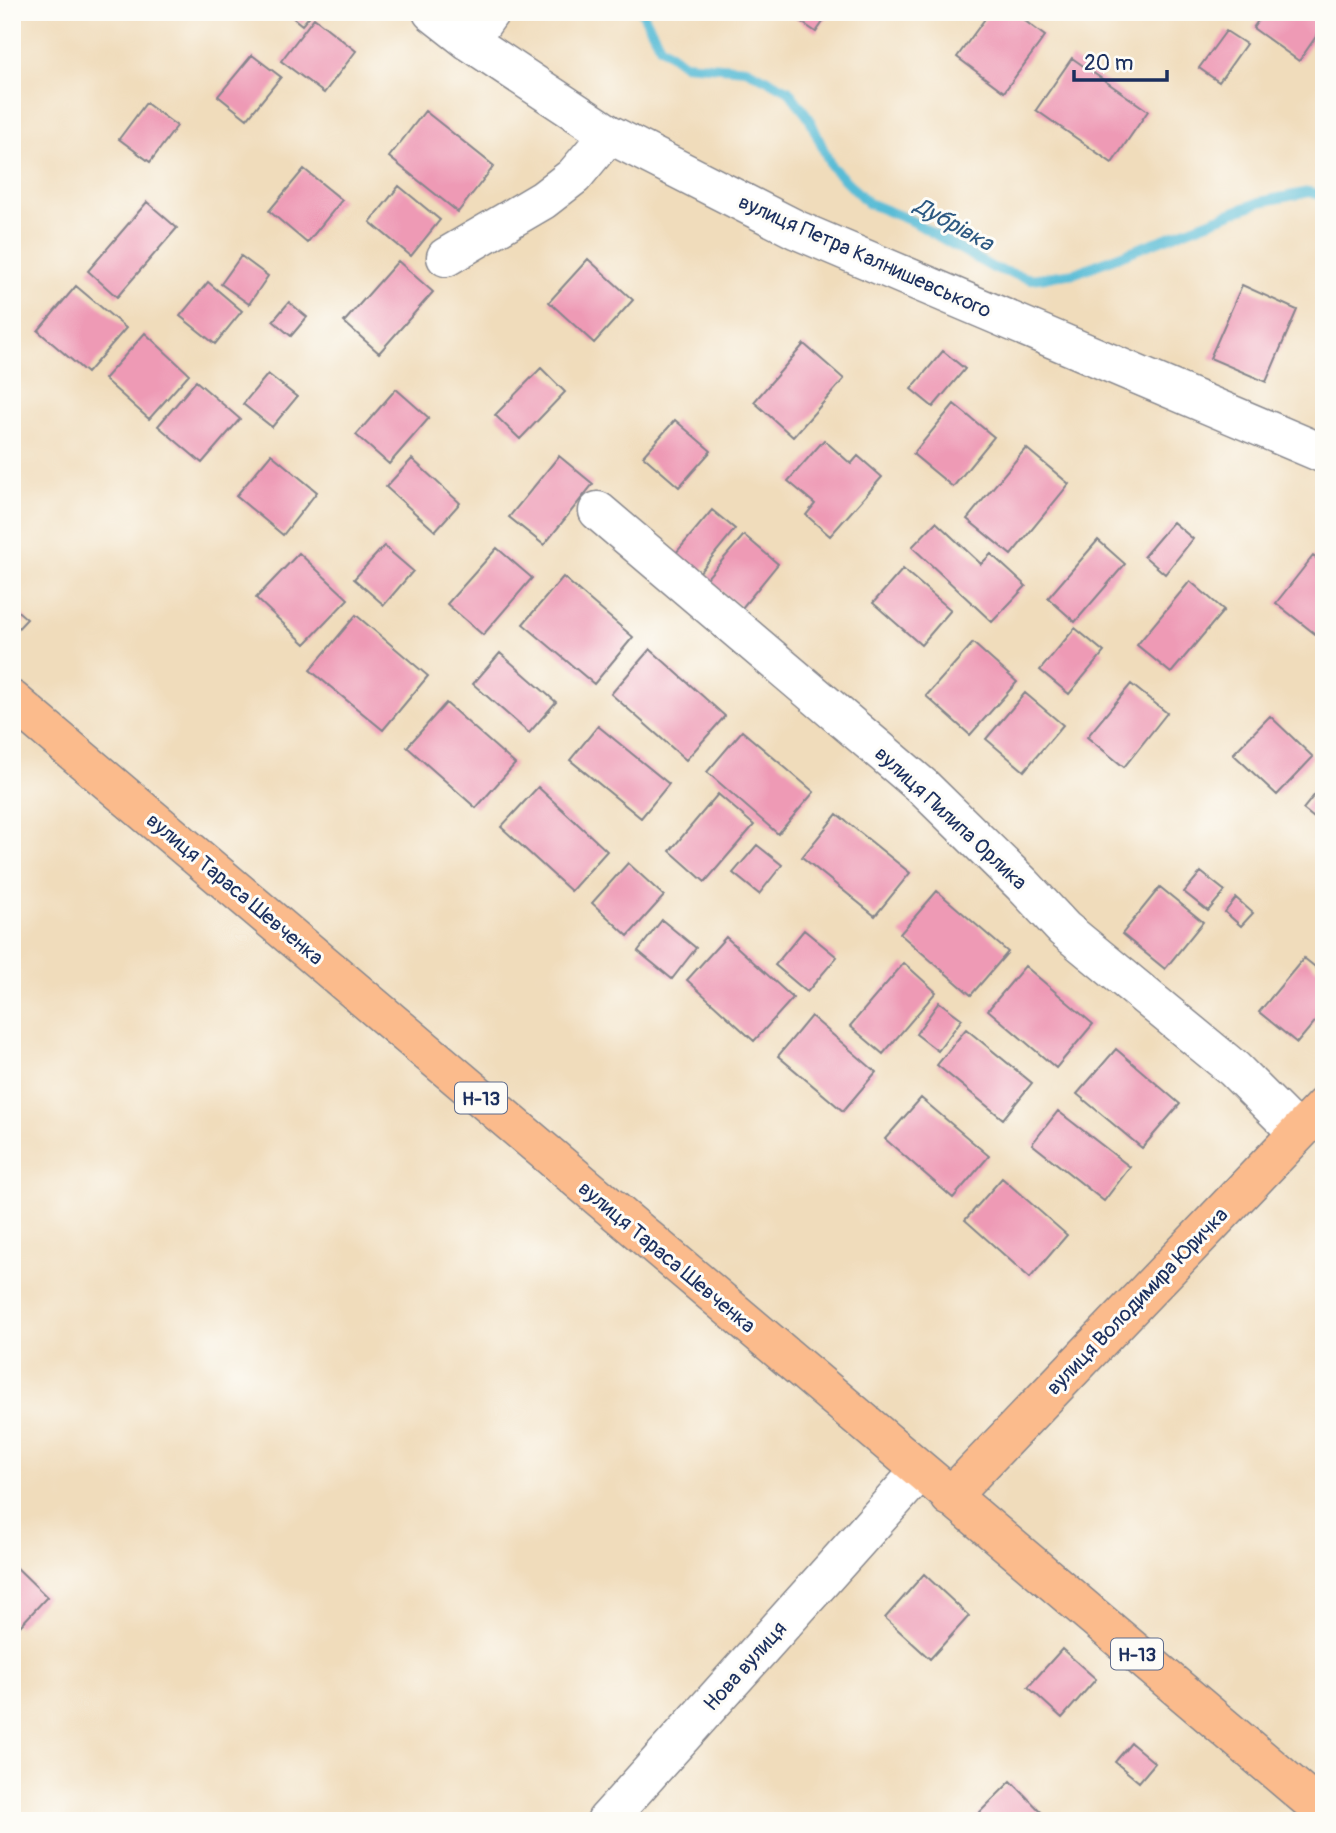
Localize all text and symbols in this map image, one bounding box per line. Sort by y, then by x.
scale bar [1074,38,1166,82]
text: 20 m [1084,50,1133,77]
street label: вулиця Петра Калнишевського [734,188,996,325]
water label: Дубрівка [908,191,999,259]
street label: вулиця Пилипа Орлика [869,741,1033,896]
street label: вулиця Тараса Шевченка [140,807,329,971]
road number: Н-13 [455,1082,507,1114]
street label: вулиця Тараса Шевченка [572,1175,761,1339]
street label: вулиця Володимира Юричка [1041,1202,1234,1401]
street label: Нова вулиця [698,1616,793,1717]
road number: Н-13 [1111,1638,1163,1670]

